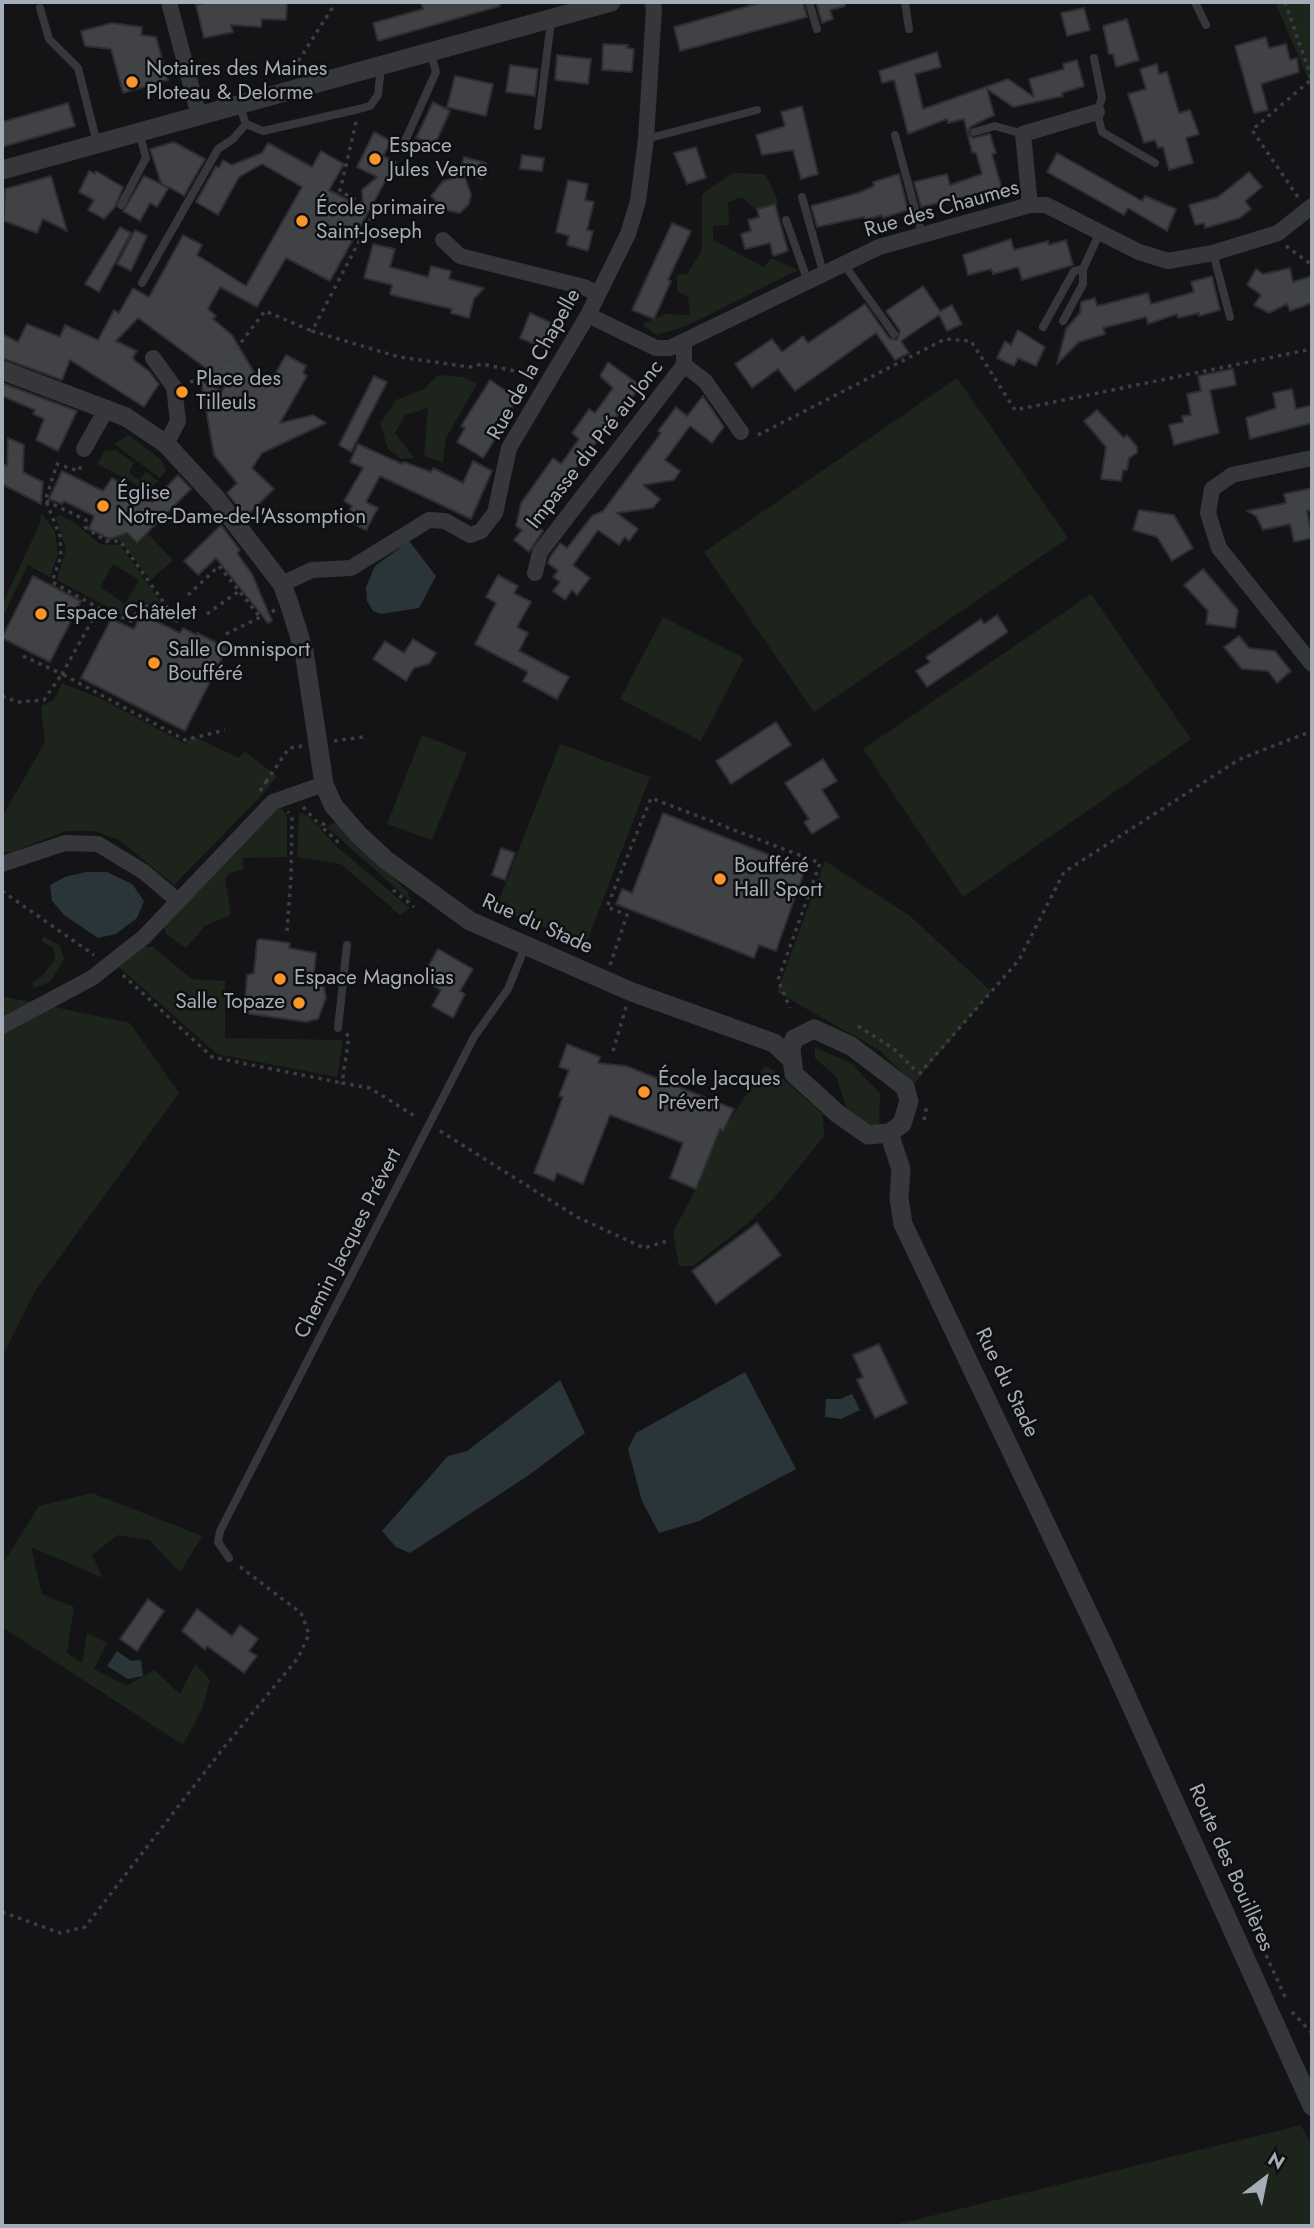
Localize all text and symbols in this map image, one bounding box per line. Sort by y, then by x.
place label: Notaires des Maines Ploteau & Delorme [146,57,327,107]
marker: Notaires des Maines Ploteau & Delorme [124,74,140,90]
place label: Espace Jules Verne [389,134,488,184]
marker: Espace Jules Verne [367,151,383,167]
street label: Rue des Chaumes [862,176,1022,244]
place label: École primaire Saint-Joseph [316,196,445,246]
marker: École primaire Saint-Joseph [294,213,310,229]
street label: Rue de la Chapelle [483,285,587,445]
street label: Impasse du Pré au Jonc [522,356,670,534]
place label: Place des Tilleuls [196,367,281,417]
marker: Place des Tilleuls [174,384,190,400]
place label: Église Notre-Dame-de-l'Assomption [117,481,366,531]
marker: Église Notre-Dame-de-l'Assomption [95,498,111,514]
place label: Espace Châtelet [55,601,196,627]
marker: Espace Châtelet [33,606,49,622]
place label: Salle Omnisport Boufféré [168,638,310,688]
marker: Salle Omnisport Boufféré [146,655,162,671]
place label: Boufféré Hall Sport [734,854,822,904]
marker: Boufféré Hall Sport [712,871,728,887]
street label: Rue du Stade [478,889,596,961]
place label: Espace Magnolias [294,966,454,992]
marker: Espace Magnolias [272,971,288,987]
place label: Salle Topaze [175,990,285,1016]
marker: Salle Topaze [291,995,307,1011]
place label: École Jacques Prévert [658,1067,780,1117]
marker: École Jacques Prévert [636,1084,652,1100]
street label: Chemin Jacques Prévert [290,1145,408,1343]
street label: Rue du Stade [969,1324,1043,1442]
street label: Route des Bouillères [1182,1781,1278,1955]
north arrow [1230,2144,1300,2214]
text: N [1263,2145,1290,2176]

